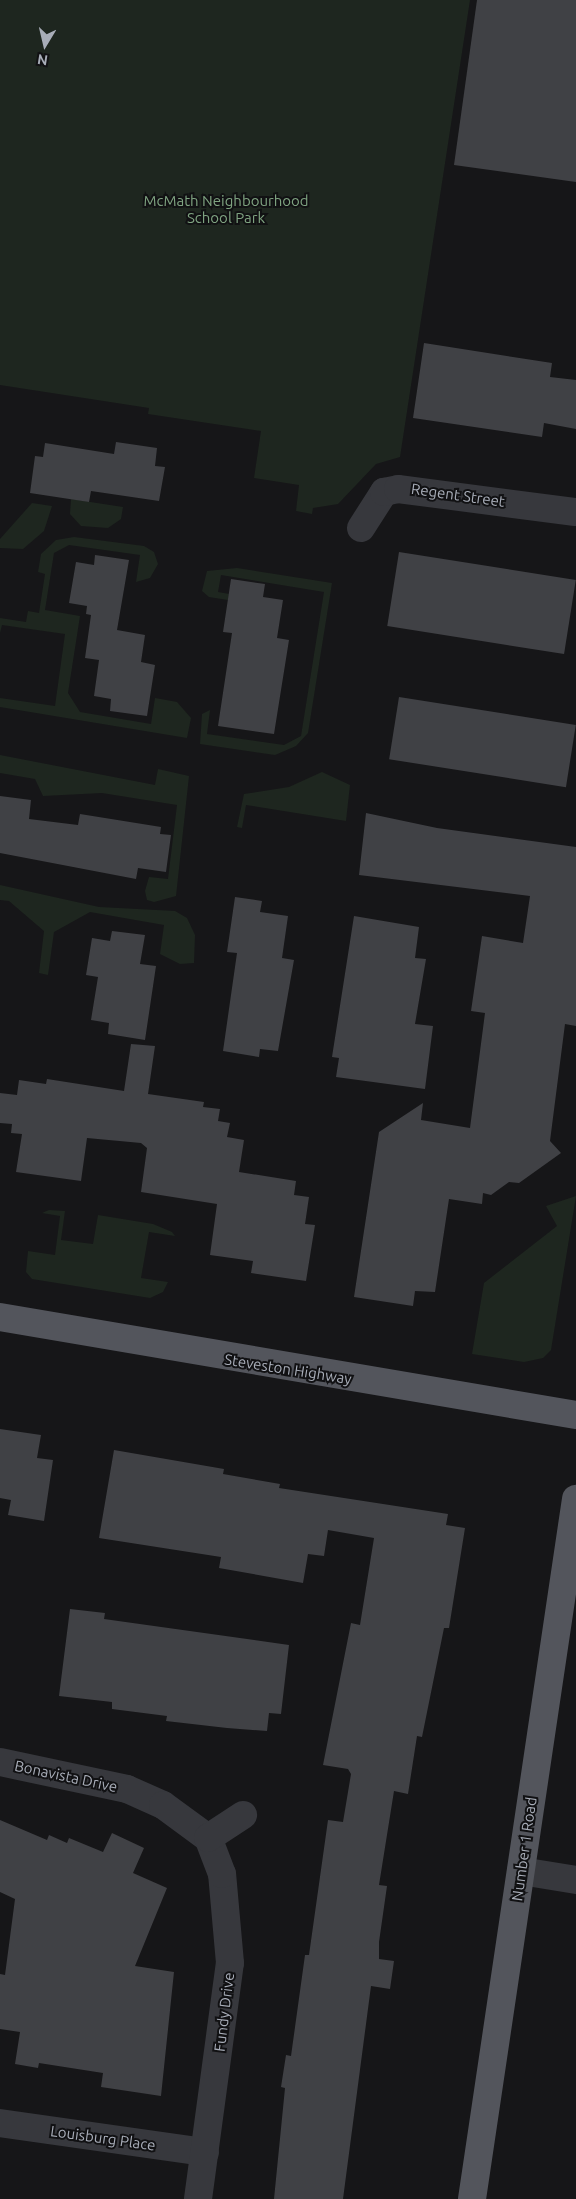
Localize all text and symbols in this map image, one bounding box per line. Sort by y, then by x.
north arrow [20,20,70,70]
text: N [36,51,49,69]
park label: McMath Neighbourhood School Park [143,191,309,226]
street label: Regent Street [410,480,506,510]
street label: Steveston Highway [223,1350,353,1388]
street label: Bonavista Drive [13,1756,119,1796]
street label: Number 1 Road [508,1796,540,1902]
street label: Fundy Drive [210,1971,238,2053]
street label: Louisburg Place [49,2122,157,2154]

